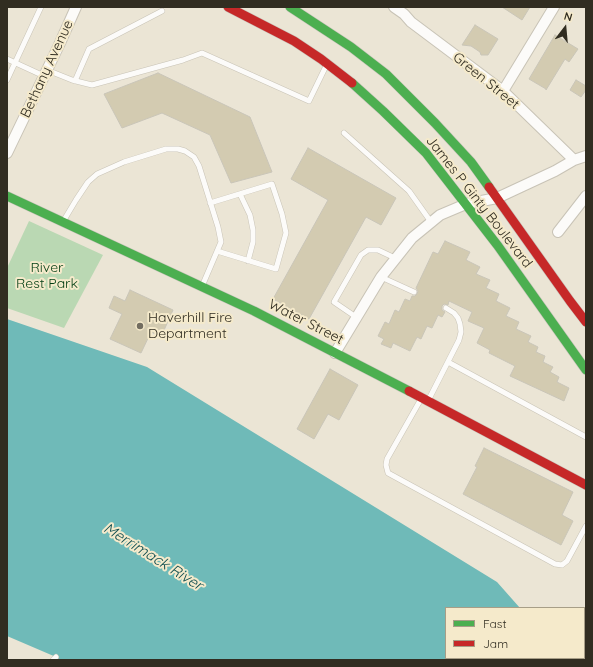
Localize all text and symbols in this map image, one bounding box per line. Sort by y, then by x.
north arrow [545,8,585,48]
text: N [562,9,574,24]
street label: Bethany Avenue [17,17,77,121]
street label: Green Street [449,49,523,113]
street label: James P Ginty Boulevard [422,133,536,271]
park label: River Rest Park [16,260,78,292]
street label: Water Street [266,296,346,348]
place label: Haverhill Fire Department [148,310,232,342]
marker: Haverhill Fire Department [135,321,145,331]
water label: Merrimack River [100,519,206,595]
legend [445,607,585,659]
text: Fast [483,616,507,631]
text: Jam [483,636,508,651]

